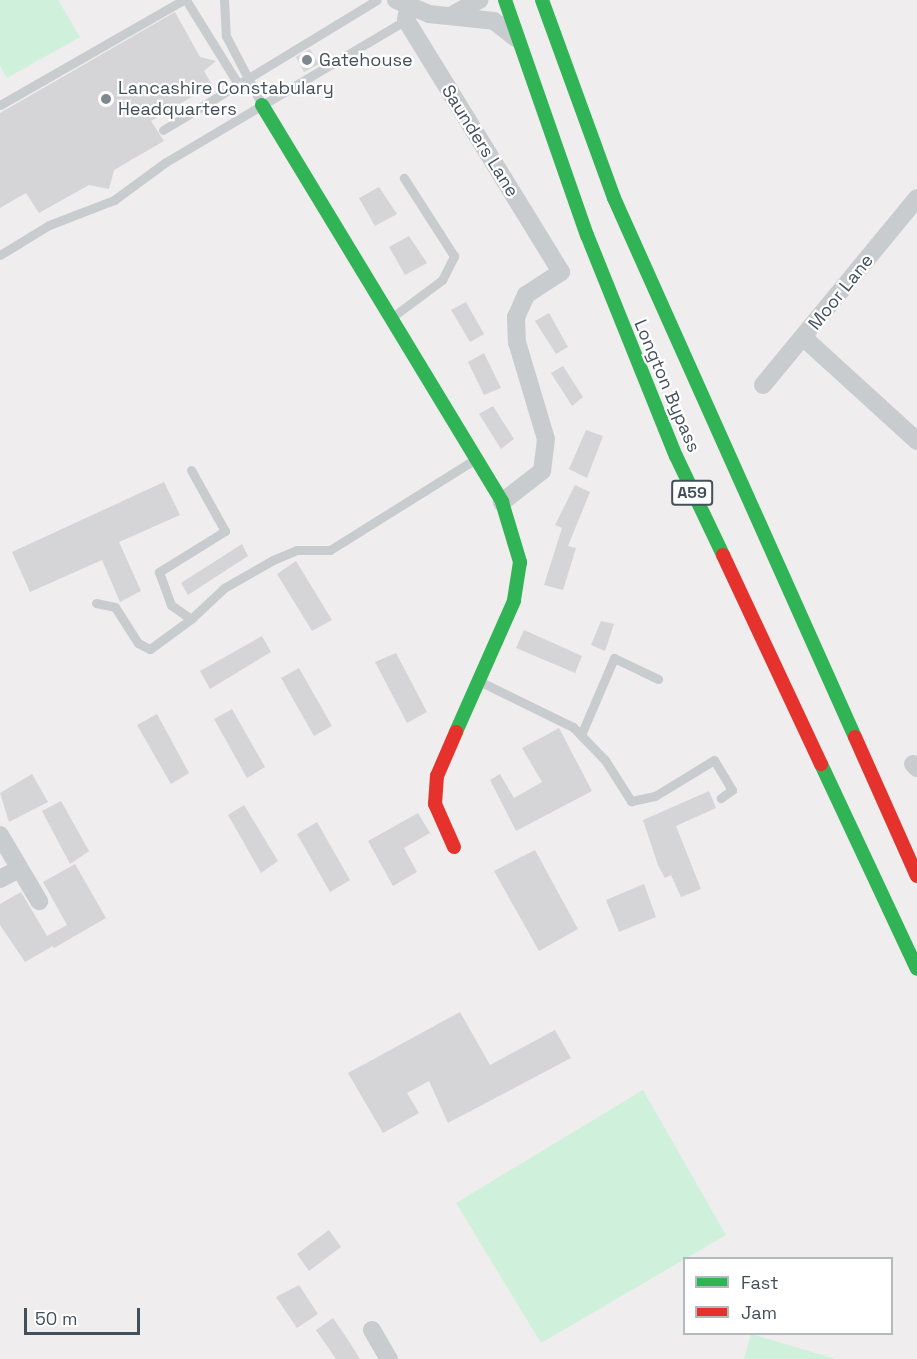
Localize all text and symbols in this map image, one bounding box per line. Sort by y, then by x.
place label: Gatehouse [319,49,413,71]
marker: Gatehouse [300,53,314,67]
place label: Lancashire Constabulary Headquarters [118,78,334,121]
street label: Saunders Lane [437,81,523,201]
marker: Lancashire Constabulary Headquarters [99,92,113,106]
street label: Moor Lane [804,250,878,334]
street label: Longton Bypass [629,316,705,456]
road number: A59 [671,480,713,506]
legend [683,1257,893,1335]
text: Fast [741,1271,778,1294]
scale bar [27,1296,142,1334]
text: Jam [741,1301,777,1324]
text: 50 m [35,1307,77,1330]

